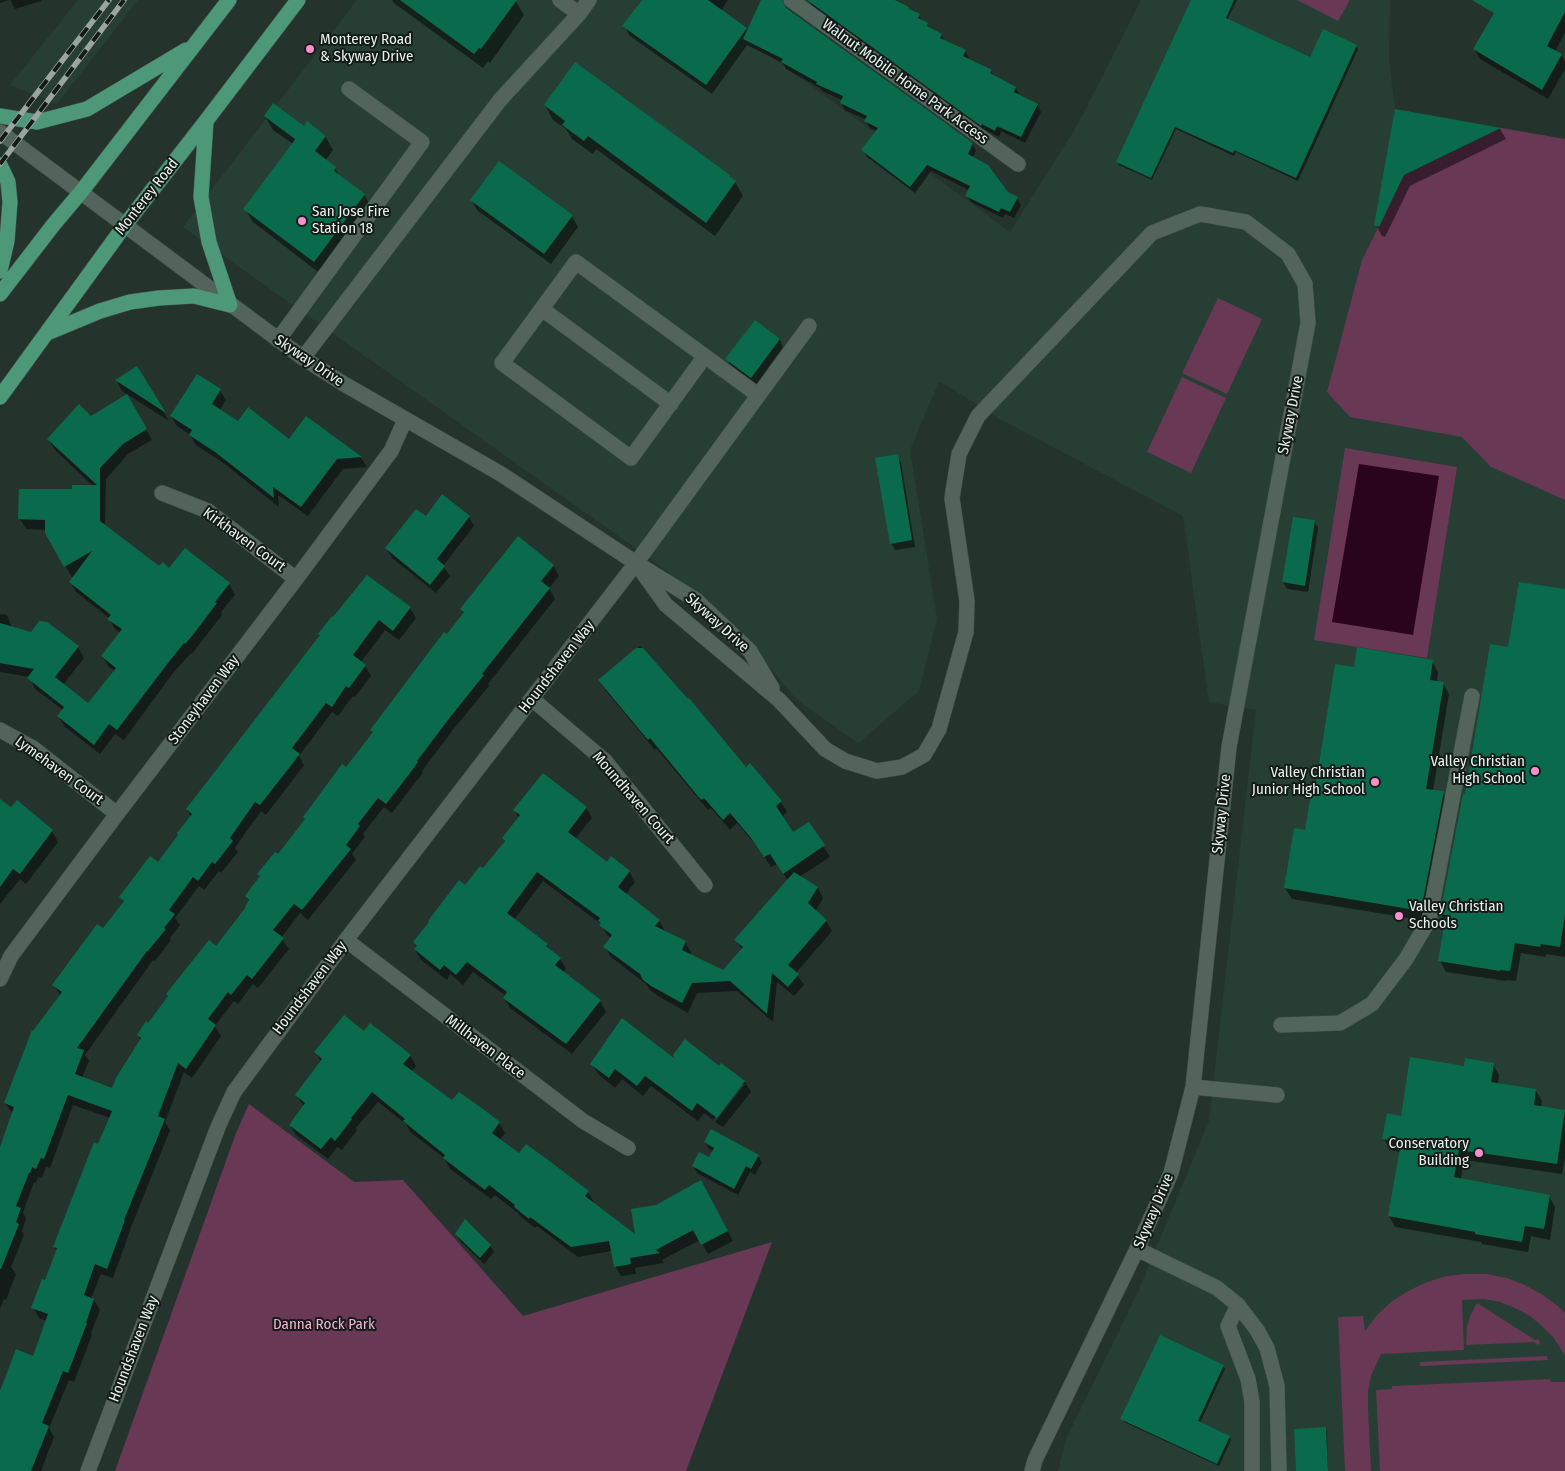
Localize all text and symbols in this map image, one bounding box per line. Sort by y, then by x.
street label: Walnut Mobile Home Park Access [818,16,992,148]
place label: Monterey Road & Skyway Drive [320,31,413,66]
marker: Monterey Road & Skyway Drive [304,43,316,55]
street label: Monterey Road [112,155,182,239]
place label: San Jose Fire Station 18 [312,203,390,238]
marker: San Jose Fire Station 18 [296,215,308,227]
street label: Skyway Drive [271,331,347,391]
street label: Skyway Drive [1275,374,1307,456]
street label: Kirkhaven Court [199,504,289,576]
street label: Skyway Drive [681,590,753,656]
street label: Houndshaven Way [515,617,599,717]
street label: Stoneyhaven Way [165,652,243,748]
street label: Lymehaven Court [11,733,107,809]
street label: Moundhaven Court [588,748,678,848]
place label: Valley Christian High School [1431,753,1525,788]
place label: Valley Christian Junior High School [1252,764,1365,799]
marker: Valley Christian High School [1529,765,1541,777]
street label: Skyway Drive [1209,773,1235,855]
marker: Valley Christian Junior High School [1369,776,1381,788]
place label: Valley Christian Schools [1409,898,1503,933]
marker: Valley Christian Schools [1393,910,1405,922]
street label: Houndshaven Way [269,938,351,1038]
street label: Millhaven Place [442,1011,528,1083]
place label: Conservatory Building [1389,1135,1469,1170]
marker: Conservatory Building [1473,1147,1485,1159]
street label: Skyway Drive [1130,1171,1178,1251]
street label: Houndshaven Way [105,1293,163,1405]
park label: Danna Rock Park [273,1316,375,1334]

